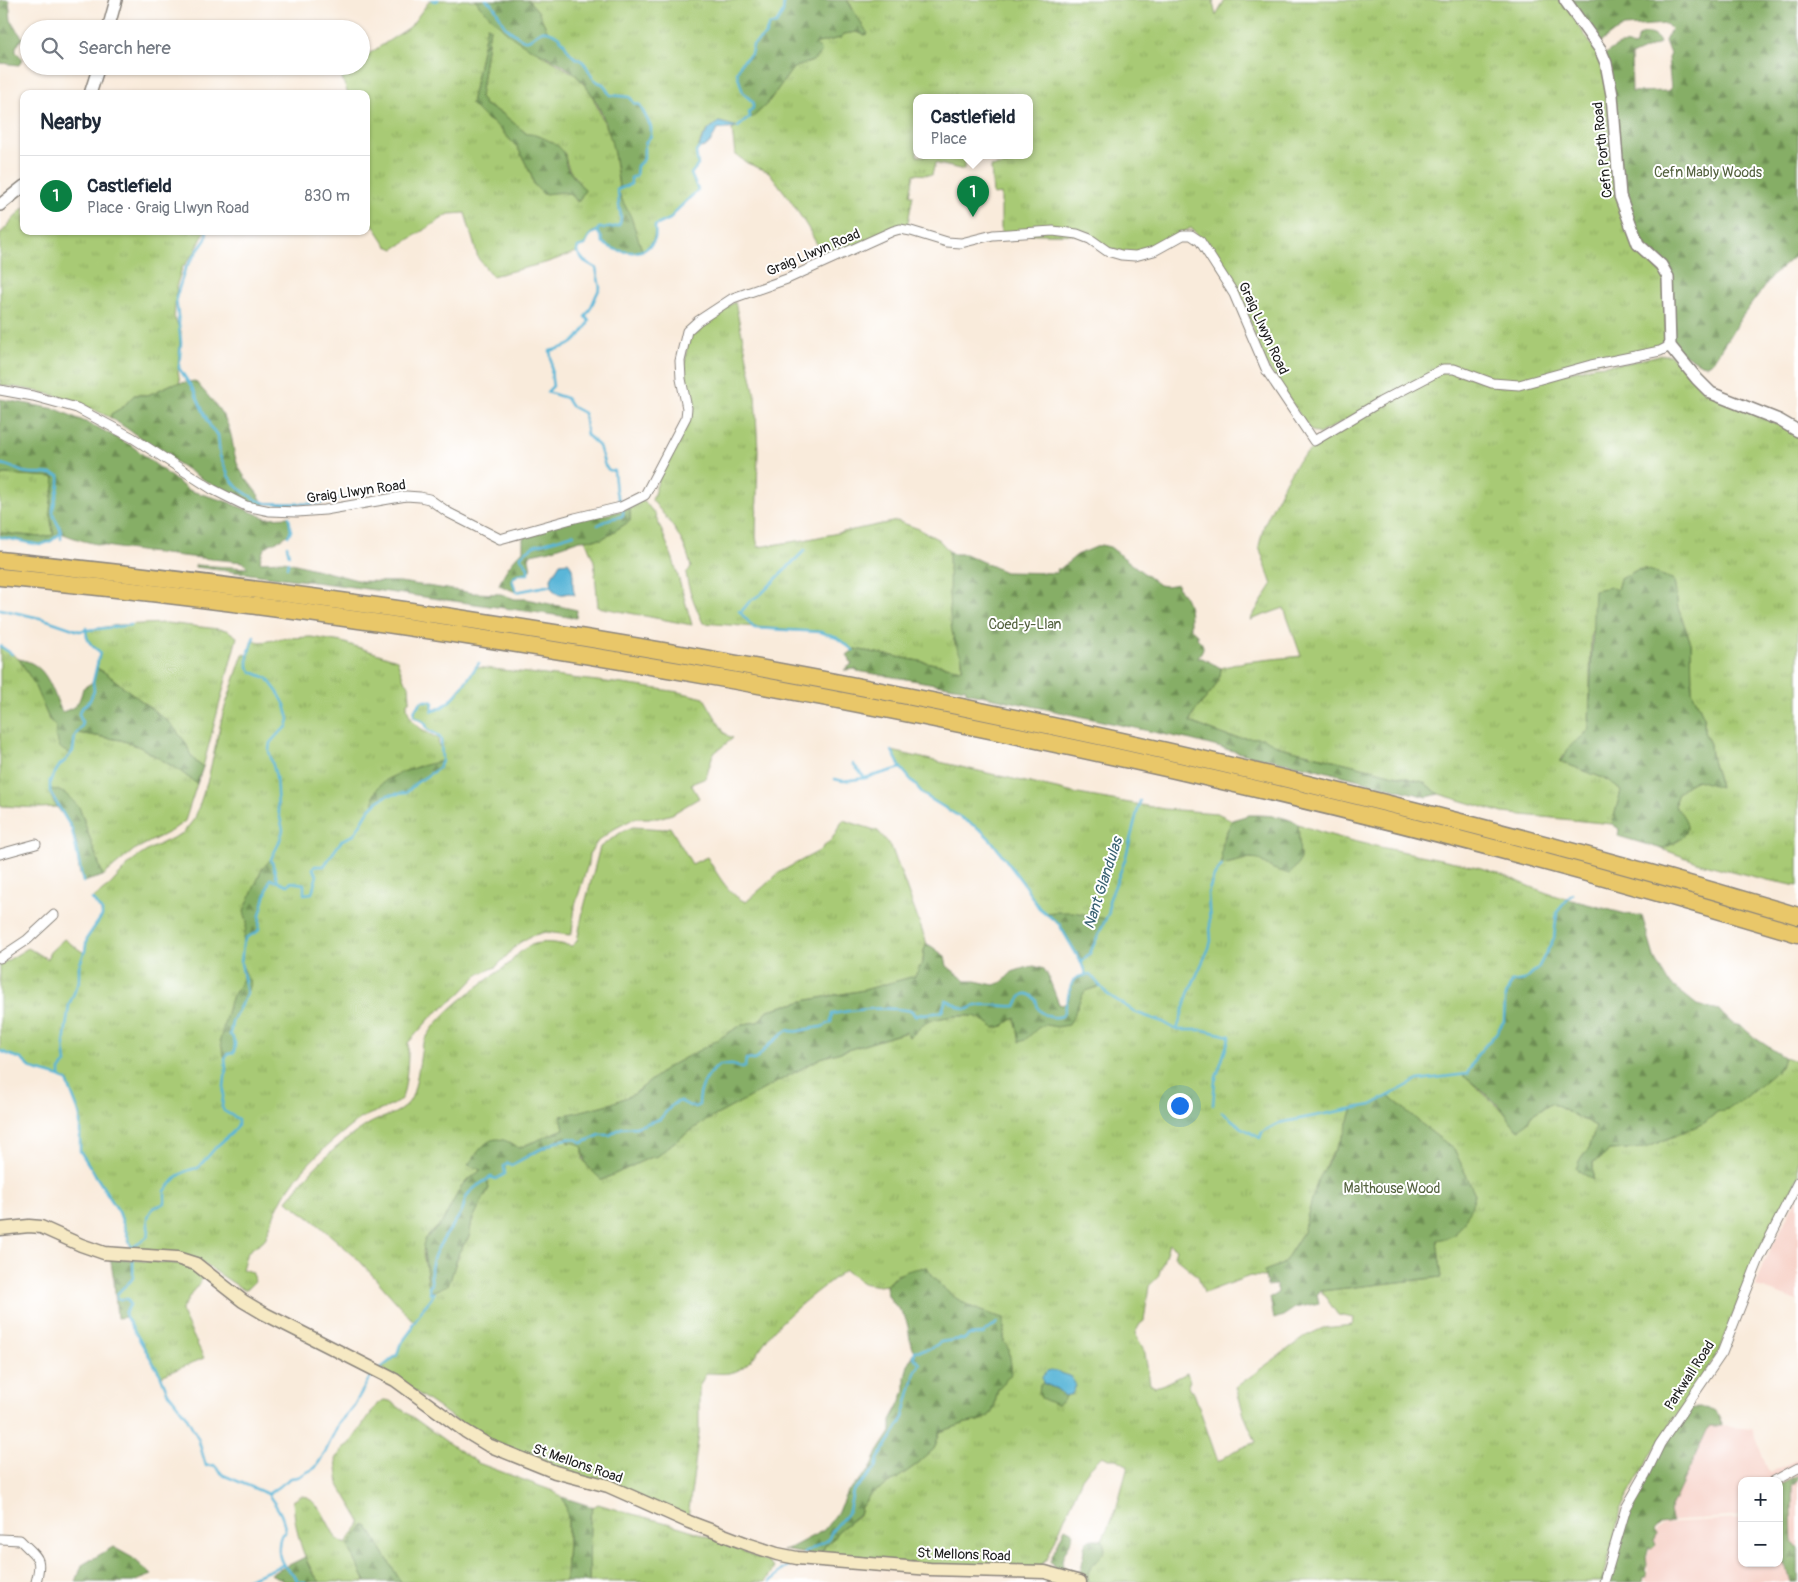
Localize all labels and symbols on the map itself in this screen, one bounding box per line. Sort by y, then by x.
street label: Cefn Porth Road [1589,101,1616,199]
park label: Cefn Mably Woods [1654,164,1763,181]
pin: 1 [957,176,989,217]
street label: Graig Llwyn Road [764,225,863,280]
street label: Graig Llwyn Road [1235,279,1292,377]
street label: Graig Llwyn Road [305,476,407,507]
park label: Coed-y-Llan [988,616,1062,633]
water label: Nant Glandulas [1080,833,1128,931]
your location [1167,1093,1193,1119]
park label: Malthouse Wood [1344,1180,1441,1197]
street label: Parkwall Road [1661,1337,1718,1413]
street label: St Mellons Road [531,1440,625,1487]
street label: St Mellons Road [917,1544,1011,1565]

